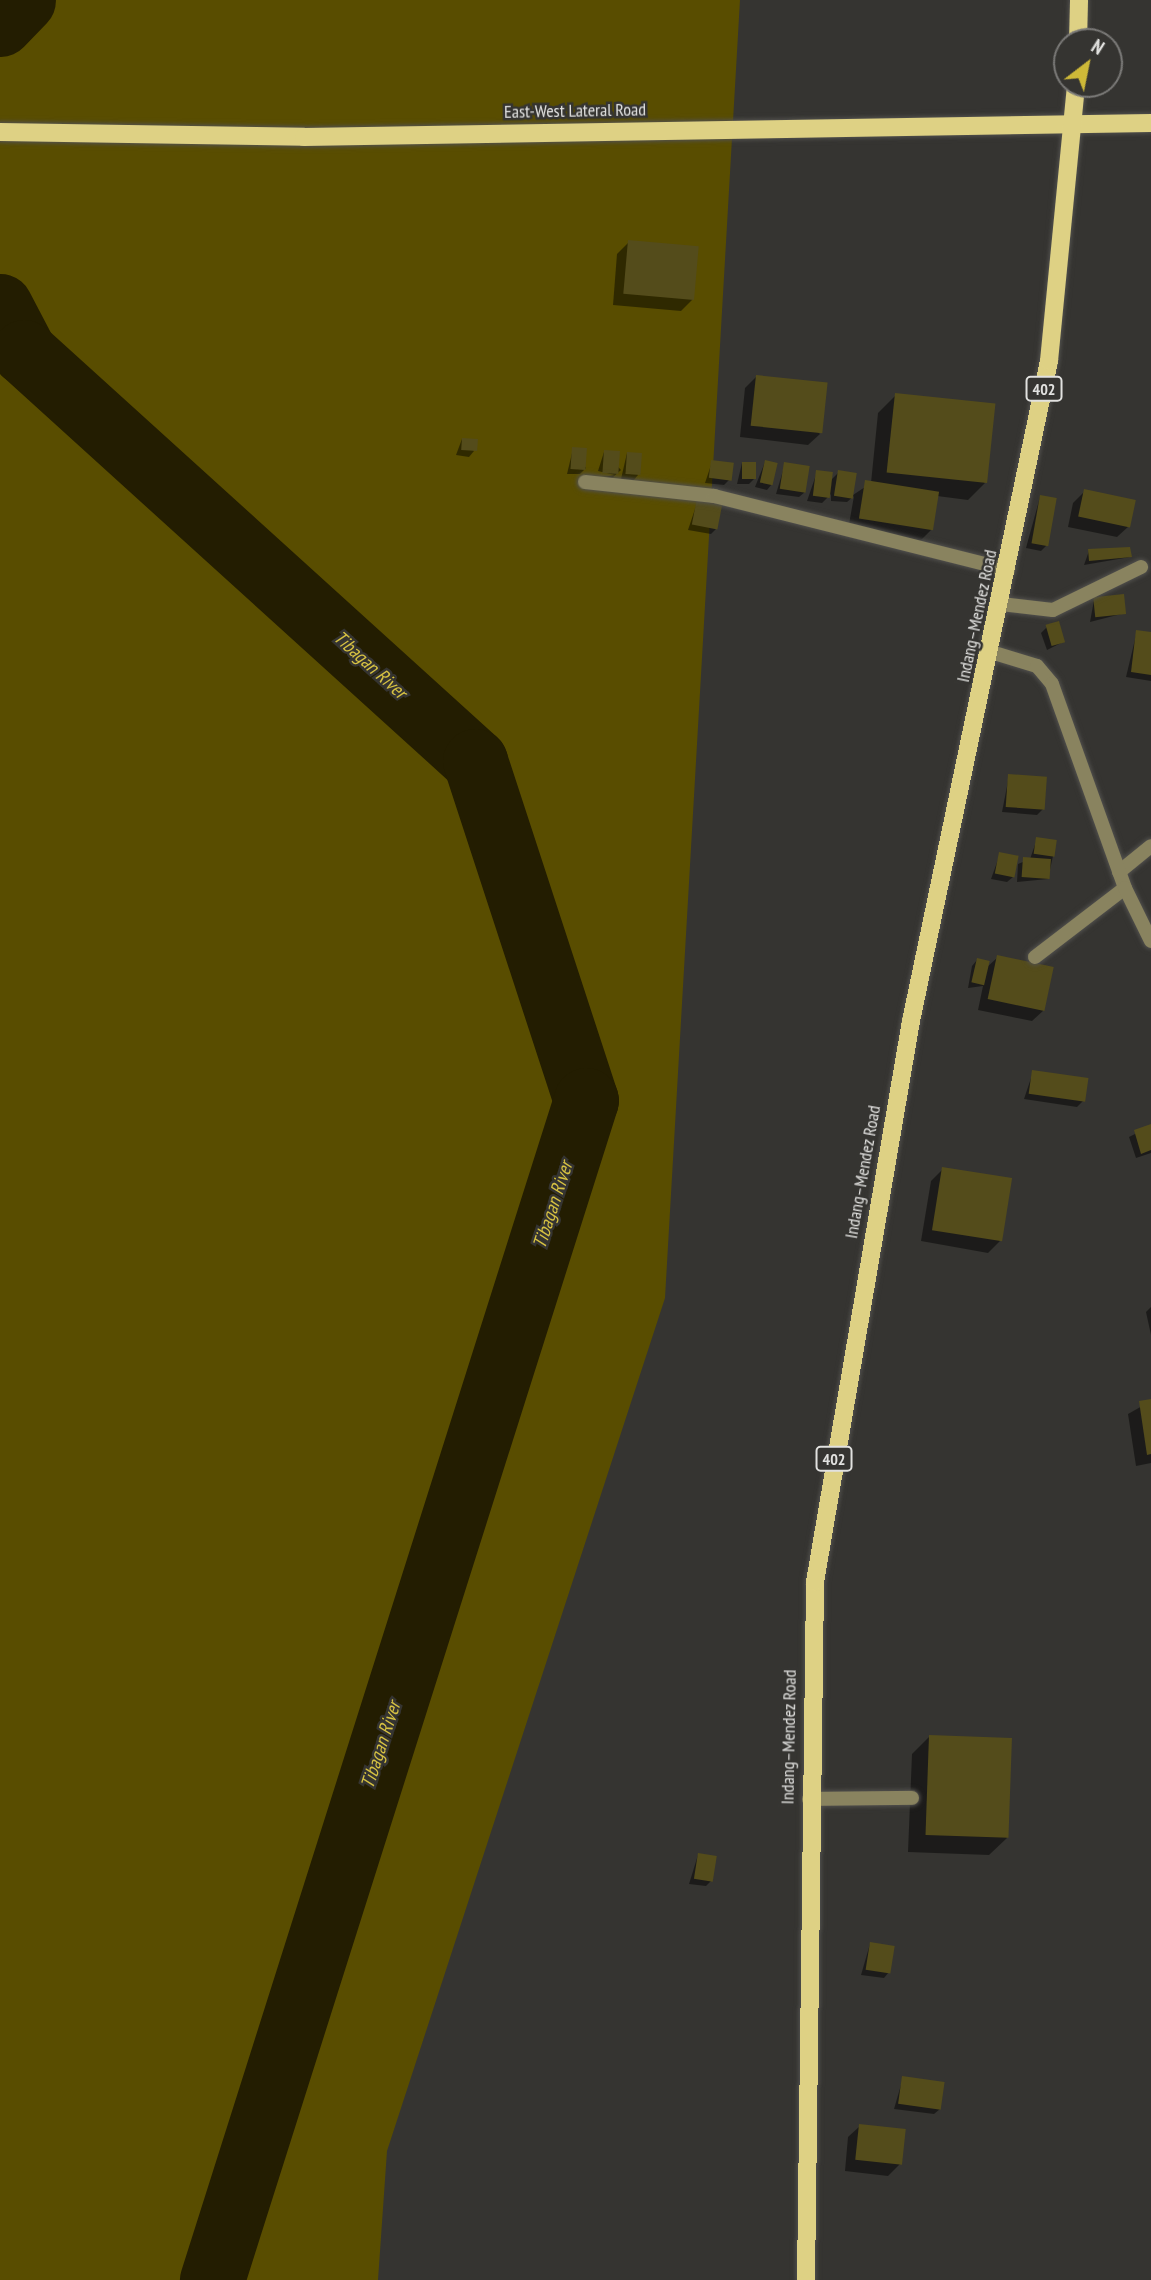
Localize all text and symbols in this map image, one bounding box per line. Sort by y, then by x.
north arrow [1053,28,1123,98]
text: N [1087,34,1109,60]
street label: East-West Lateral Road [504,99,646,123]
road number: 402 [1025,376,1063,402]
street label: Indang–Mendez Road [952,548,1002,684]
water label: Tibagan River [329,626,411,704]
street label: Indang–Mendez Road [841,1104,885,1240]
water label: Tibagan River [528,1159,578,1251]
road number: 402 [815,1446,853,1471]
street label: Indang–Mendez Road [777,1669,801,1805]
water label: Tibagan River [356,1699,406,1791]

